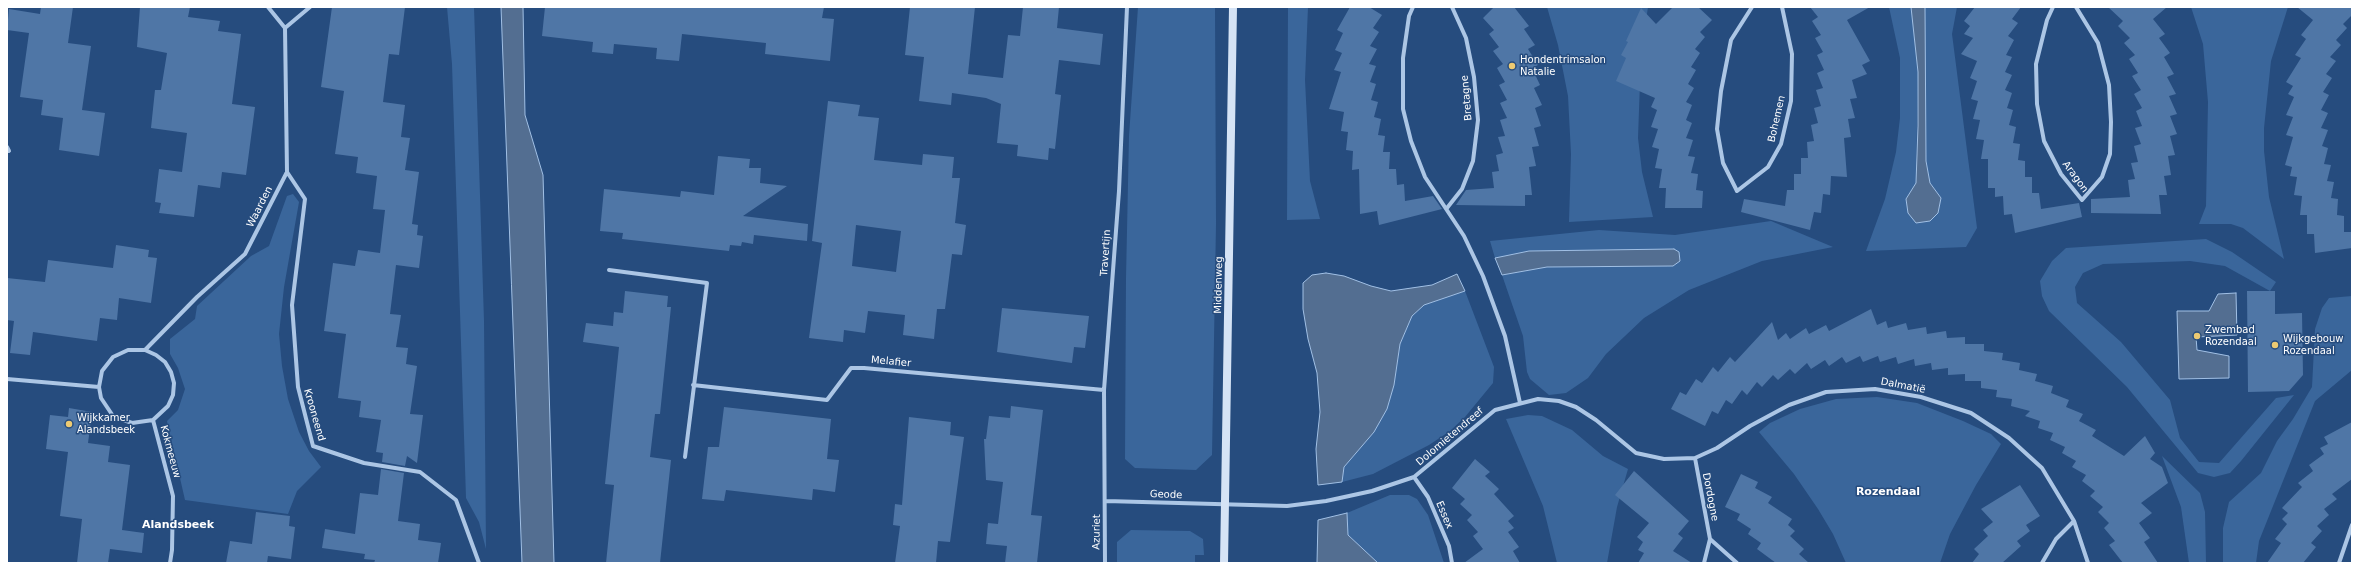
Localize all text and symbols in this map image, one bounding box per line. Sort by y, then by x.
place label: Hondentrimsalon Natalie [1520,54,1606,78]
marker: Hondentrimsalon Natalie [1507,61,1517,71]
street label: Bretagne [1459,75,1475,121]
street label: Bohemen [1766,94,1788,144]
street label: Aragon [2060,159,2090,195]
street label: Waarden [245,185,275,229]
street label: Travertijn [1098,229,1114,277]
street label: Middenweg [1213,256,1225,314]
place label: Zwembad Rozendaal [2205,324,2257,348]
marker: Zwembad Rozendaal [2192,331,2202,341]
place label: Wijkgebouw Rozendaal [2283,333,2343,356]
marker: Wijkgebouw Rozendaal [2270,340,2280,350]
street label: Melafier [870,354,912,370]
street label: Dalmatië [1880,376,1926,396]
street label: Krooneend [301,387,327,443]
street label: Dolomietendreef [1414,405,1486,469]
place label: Wijkkamer Alandsbeek [77,412,135,436]
marker: Wijkkamer Alandsbeek [64,419,74,429]
street label: Kokmeeuw [157,424,183,480]
street label: Dordogne [1699,472,1721,522]
district label: Rozendaal [1856,485,1920,499]
street label: Geode [1150,488,1182,502]
street label: Essex [1433,499,1455,531]
street label: Azuriet [1091,514,1103,550]
district label: Alandsbeek [142,518,214,532]

